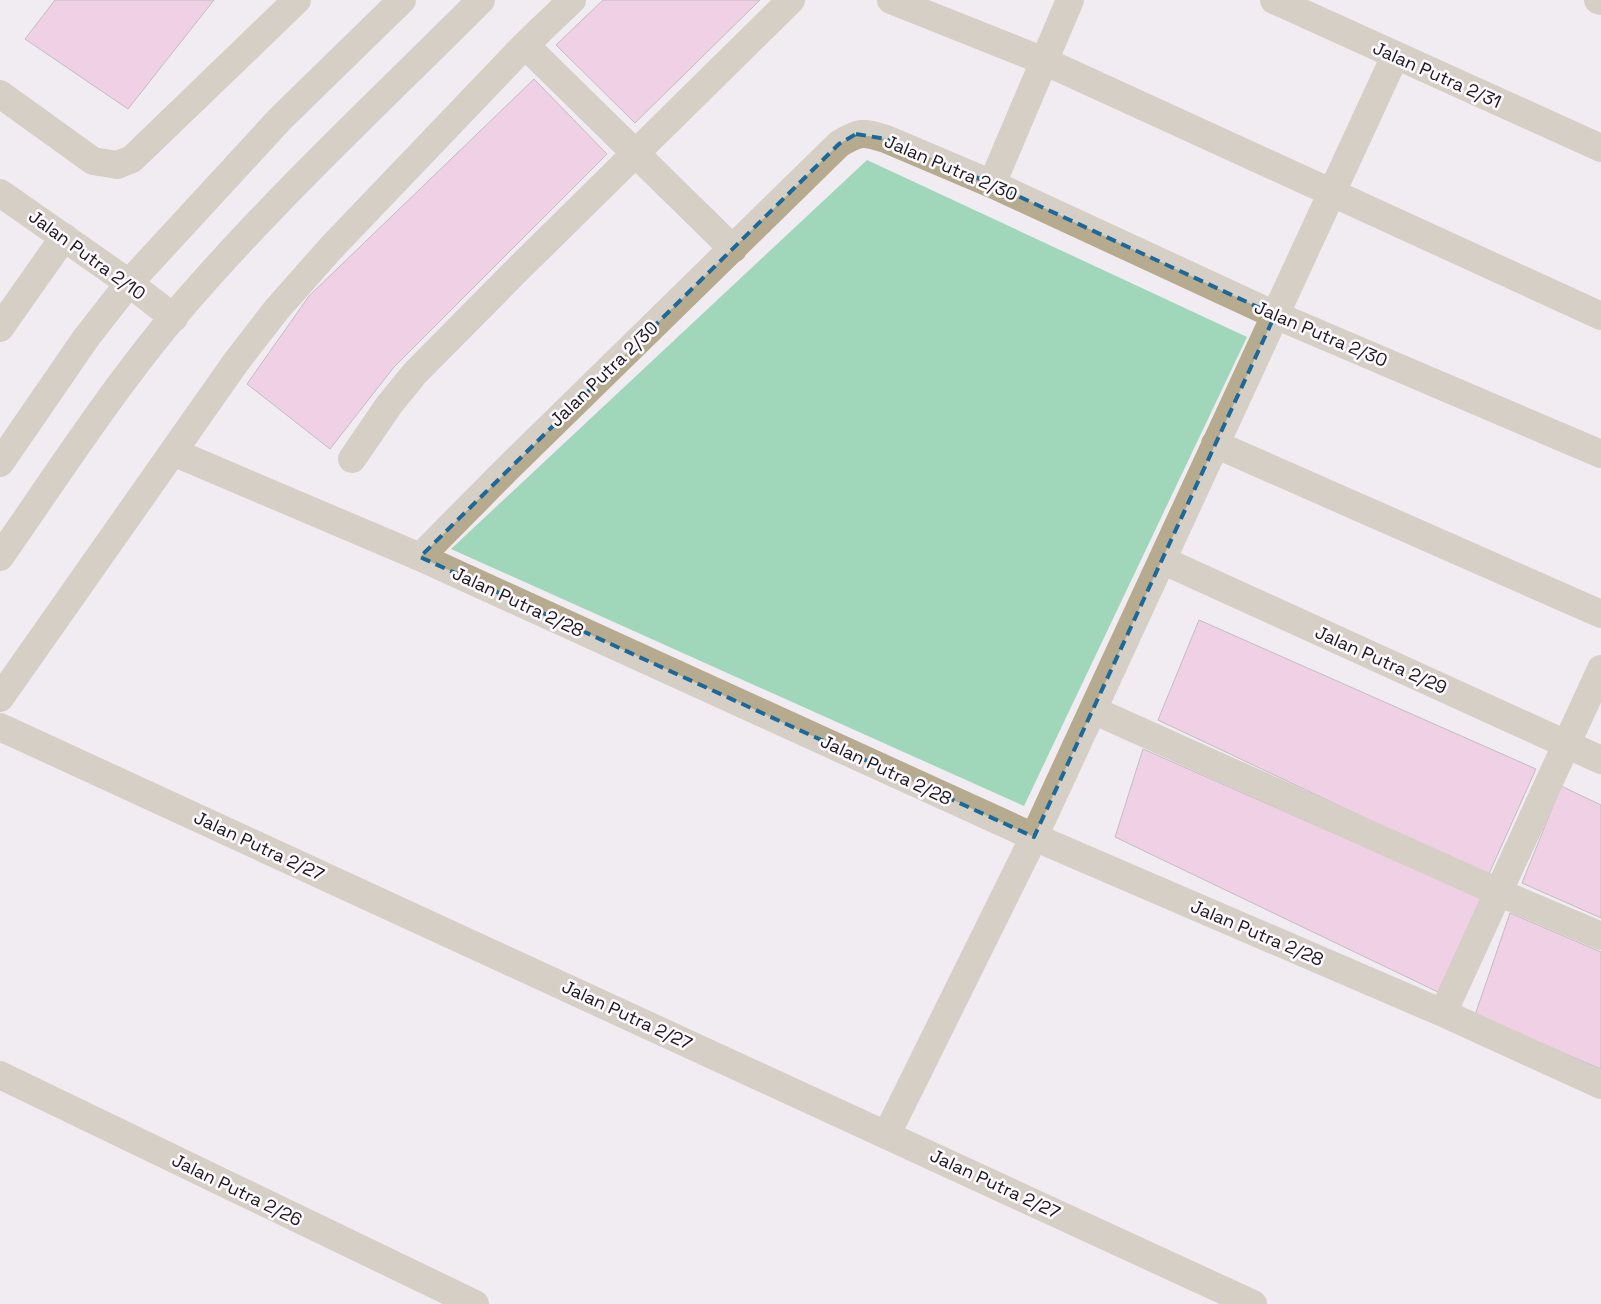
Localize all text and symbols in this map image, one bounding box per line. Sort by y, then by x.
street label: Jalan Putra 2/31 [1369,36,1505,113]
street label: Jalan Putra 2/30 [881,129,1021,206]
street label: Jalan Putra 2/10 [24,204,150,305]
street label: Jalan Putra 2/30 [1251,295,1391,372]
street label: Jalan Putra 2/30 [544,316,663,431]
street label: Jalan Putra 2/28 [449,561,587,642]
street label: Jalan Putra 2/29 [1312,620,1451,699]
street label: Jalan Putra 2/28 [817,729,955,810]
street label: Jalan Putra 2/27 [190,805,328,886]
street label: Jalan Putra 2/28 [1187,894,1327,971]
street label: Jalan Putra 2/27 [558,974,696,1055]
street label: Jalan Putra 2/27 [926,1143,1064,1224]
street label: Jalan Putra 2/26 [168,1148,306,1231]

